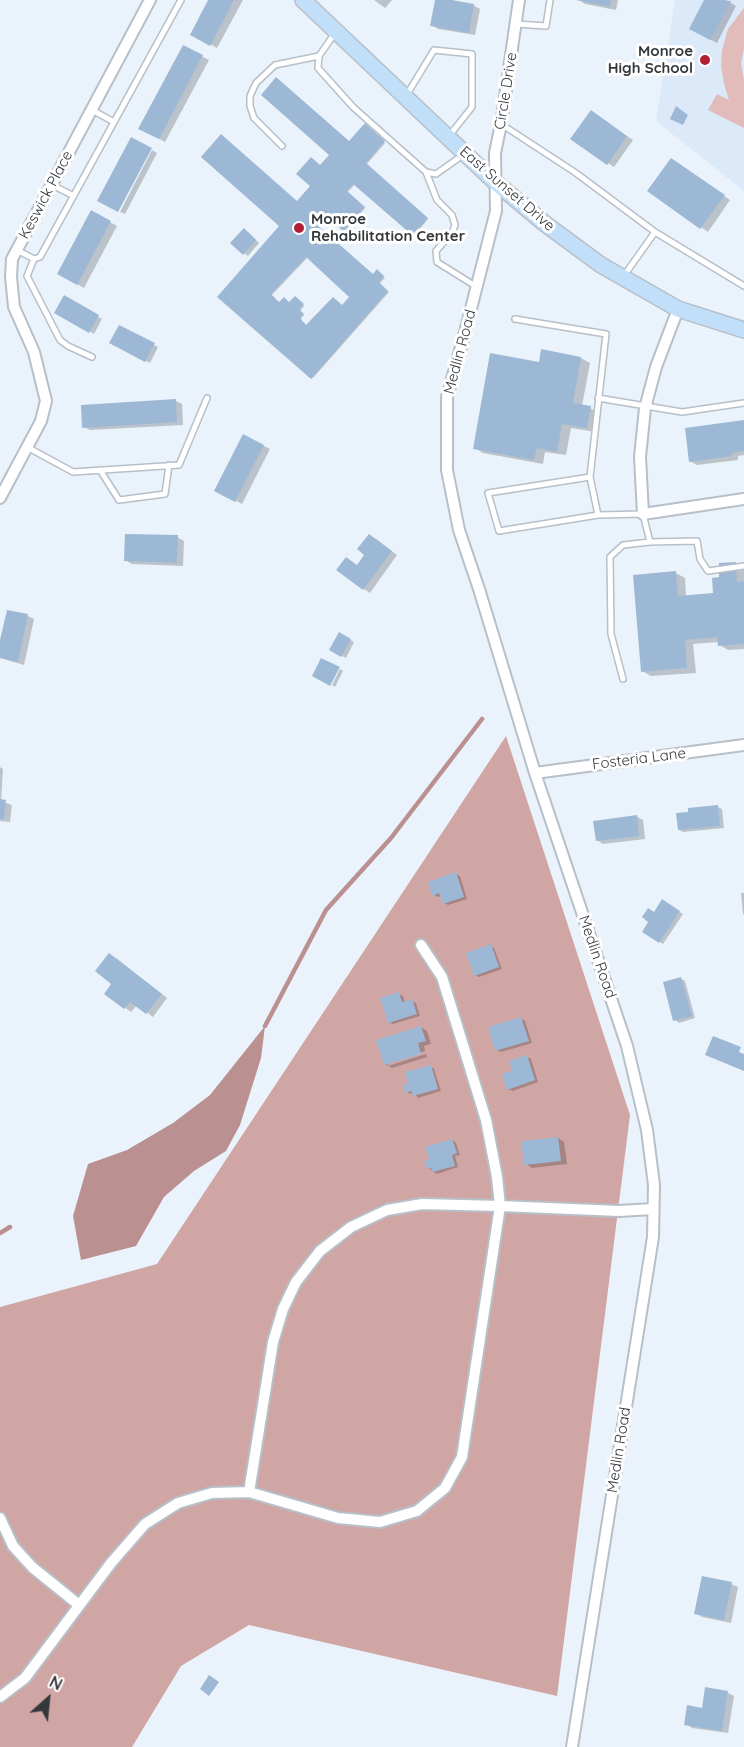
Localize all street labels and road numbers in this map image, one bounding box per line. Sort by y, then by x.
street label: Circle Drive [491,51,521,131]
street label: East Sunset Drive [456,143,558,235]
street label: Keswick Place [15,148,77,242]
street label: Medlin Road [440,308,480,396]
street label: Fosteria Lane [591,744,687,774]
street label: Medlin Road [574,913,620,1001]
street label: Medlin Road [603,1406,635,1494]

